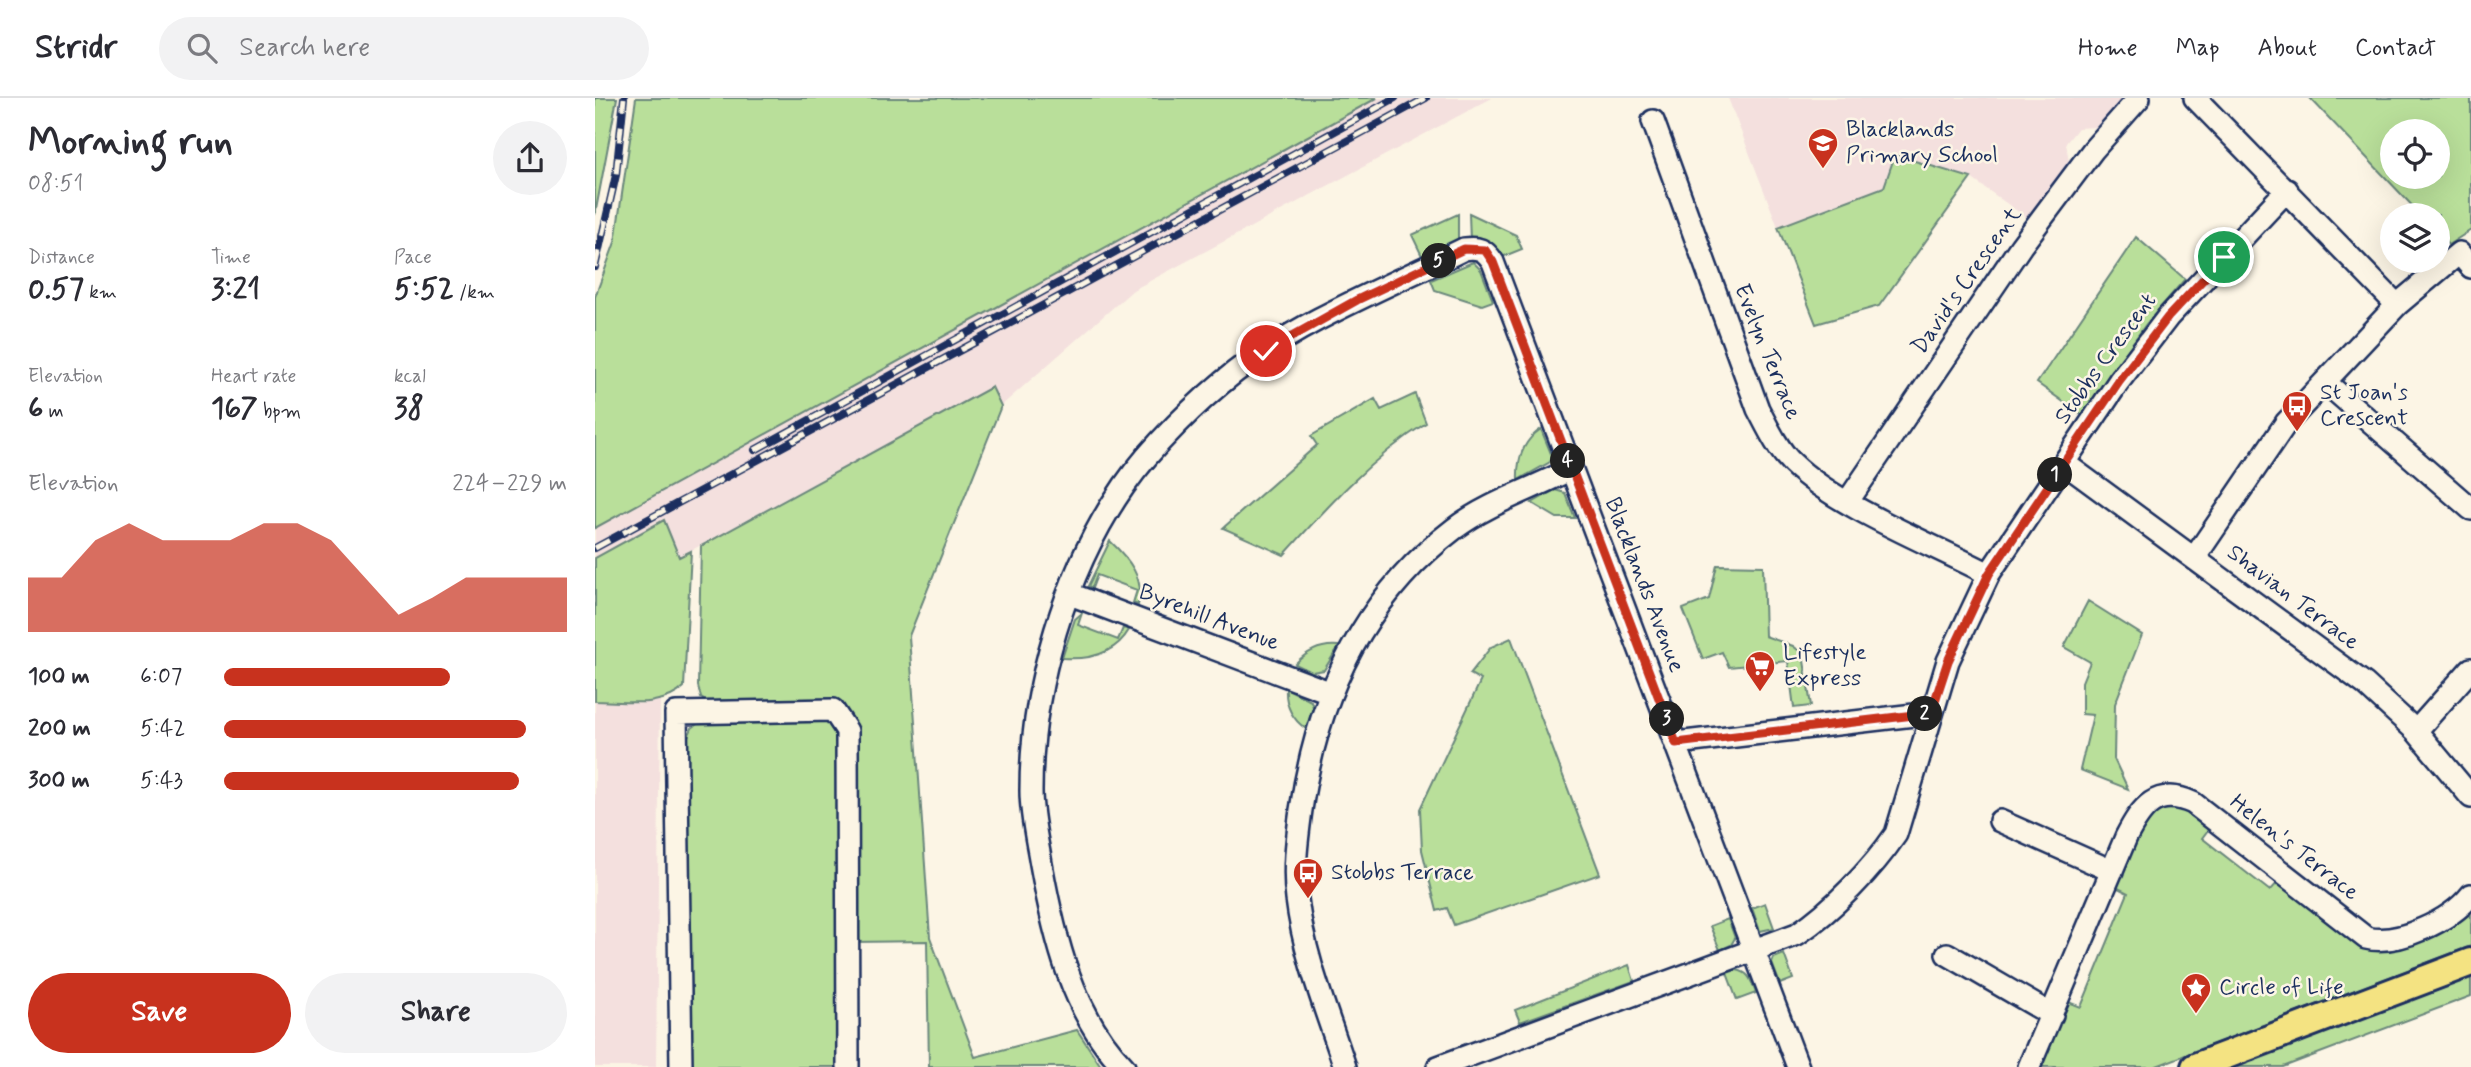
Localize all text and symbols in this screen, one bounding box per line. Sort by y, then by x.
search box [159,17,649,80]
text: Stridr [35,26,117,70]
icon: search [183,29,221,67]
text: Search here [239,31,370,65]
text: Home [2078,33,2138,64]
text: Map [2176,33,2220,64]
text: About [2258,33,2317,64]
text: Contact [2355,33,2436,64]
place label: Blacklands Primary School [1846,115,1998,171]
text: Morning run [28,118,233,167]
map controls [2380,119,2450,273]
button: locate [2380,119,2450,189]
button: share [493,121,567,195]
school or university icon: Blacklands Primary School [1806,126,1840,170]
text: 08:51 [28,169,83,199]
street label: David's Crescent [1905,201,2029,361]
button: layers [2380,203,2450,273]
pin [2194,227,2254,287]
icon: arrive [2205,238,2243,276]
pin: 5 [1421,244,1457,278]
text: Distance [28,245,95,270]
text: Time [211,245,251,270]
text: Pace [394,245,432,270]
text: 5 [1433,248,1444,273]
text: 0.57 [28,270,84,309]
text: 3:21 [211,270,260,309]
text: 5:52 [394,270,454,309]
text: km [84,280,117,305]
text: /km [454,280,495,305]
street label: Evelyn Terrace [1726,280,1808,425]
street label: Stobbs Crescent [2048,287,2164,431]
pin [1236,321,1296,381]
icon: check [1247,332,1285,370]
text: Elevation [28,364,103,389]
text: Heart rate [211,364,296,389]
text: kcal [394,364,426,389]
place label: St Joan's Crescent [2320,378,2408,434]
text: 6 [28,389,43,428]
text: 167 [211,389,258,428]
text: 38 [394,389,424,428]
bus stop icon: St Joan's Crescent [2280,389,2314,433]
text: m [43,399,64,424]
text: bpm [258,399,301,424]
pin: 4 [1551,444,1585,478]
text: 4 [1562,448,1573,473]
pin: 1 [2037,458,2073,492]
text: 1 [2050,462,2059,487]
text: Elevation [28,469,119,499]
text: 224–229 m [452,469,567,499]
street label: Blacklands Avenue [1597,493,1691,677]
street label: Shavian Terrace [2221,538,2365,658]
street label: Byrehill Avenue [1134,577,1284,659]
place label: Lifestyle Express [1783,638,1867,694]
supermarket icon: Lifestyle Express [1743,649,1777,693]
text: 100 m [28,662,90,692]
text: 6:07 [140,662,182,692]
pin: 2 [1907,696,1943,732]
text: 2 [1920,701,1929,726]
pin: 3 [1649,702,1685,736]
text: 3 [1662,706,1671,731]
text: 200 m [28,714,91,744]
text: 5:42 [140,714,185,744]
text: 300 m [28,766,90,796]
text: 5:43 [140,766,183,796]
street label: Helen's Terrace [2223,788,2365,908]
bus stop icon: Stobbs Terrace [1291,856,1325,900]
place label: Stobbs Terrace [1331,858,1474,888]
place icon: Circle of Life [2179,971,2213,1015]
button: Save [28,973,291,1053]
button: Share [305,973,567,1053]
place label: Circle of Life [2219,973,2344,1003]

